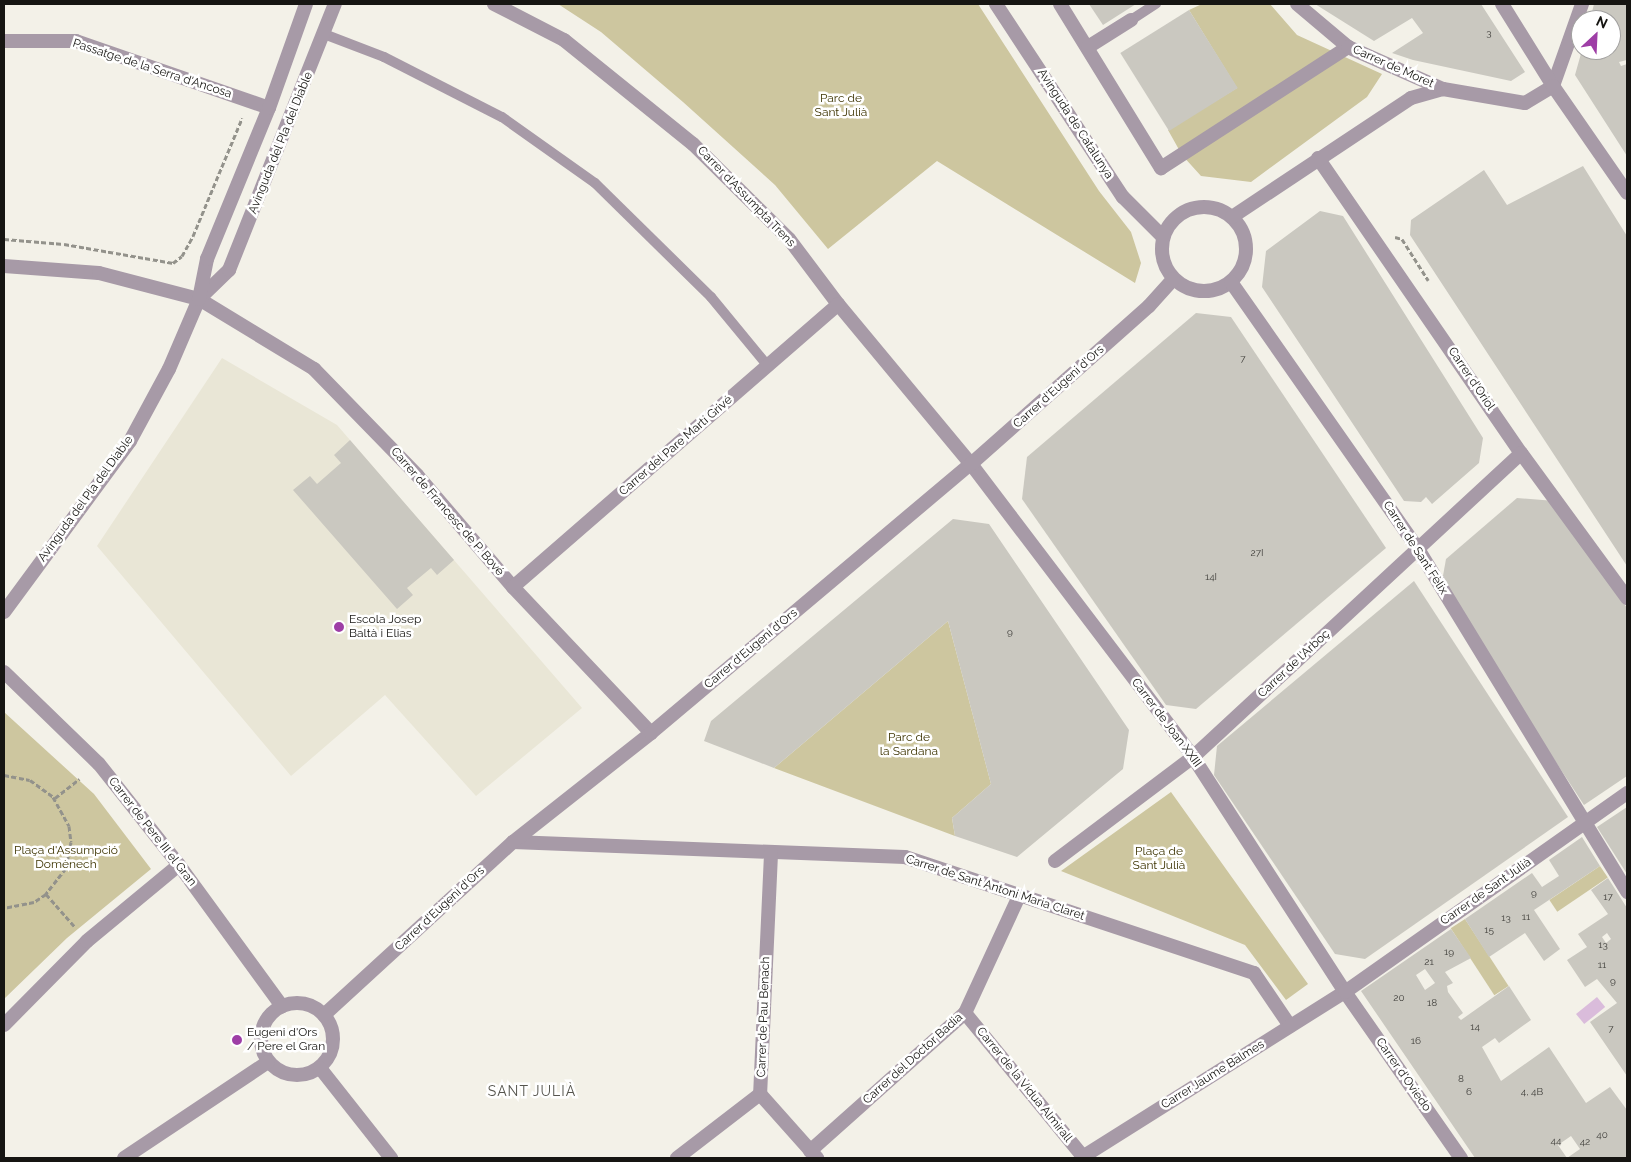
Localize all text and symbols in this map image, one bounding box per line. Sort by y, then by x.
north arrow [1571,10,1621,60]
text: N [1594,13,1610,32]
house number: 3 [1486,27,1492,39]
street label: Passatge de la Serra d'Ancosa [71,36,233,102]
street label: Carrer de Moret [1350,43,1436,91]
street label: Avinguda de Catalunya [1034,66,1116,182]
street label: Avinguda del Pla del Diable [246,69,316,217]
park label: Parc de Sant Julià [814,92,868,120]
street label: Carrer d'Assumpta Trens [694,143,798,251]
street label: Carrer d'Eugeni d'Ors [1011,342,1107,432]
street label: Carrer d'Oriol [1445,345,1497,413]
house number: 7 [1240,353,1246,365]
street label: Carrer del Pare Martí Grivé [616,393,736,499]
street label: Avinguda del Pla del Diable [35,433,137,565]
street label: Carrer de Francesc de P. Bové [387,445,507,579]
street label: Carrer de Sant Fèlix [1379,499,1451,597]
house number: 27I [1250,547,1264,559]
house number: 14I [1205,571,1217,583]
street label: Carrer d'Eugeni d'Ors [701,606,801,692]
place label: Escola Josep Baltà i Elias [349,613,422,641]
marker: Escola Josep Baltà i Elias [333,621,345,633]
house number: 9 [1007,626,1013,638]
street label: Carrer de l'Arboç [1255,627,1333,701]
street label: Carrer de Joan XXIII [1128,675,1204,771]
park label: Parc de la Sardana [880,731,938,759]
street label: Carrer de Pere III el Gran [105,774,199,890]
park label: Plaça d'Assumpció Domènech [14,844,118,872]
park label: Plaça de Sant Julià [1132,845,1186,873]
street label: Carrer de Sant Antoni Maria Claret [903,852,1087,924]
street label: Carrer de Sant Julià [1438,855,1534,929]
street label: Carrer d'Eugeni d'Ors [392,864,488,954]
house number: 9 [1531,887,1537,899]
house number: 17 [1603,891,1613,903]
house number: 11 [1522,911,1530,923]
house number: 13 [1501,912,1511,924]
house number: 15 [1484,924,1494,936]
house number: 13 [1598,939,1608,951]
house number: 19 [1444,946,1454,958]
street label: Carrer de Pau Benach [755,956,773,1078]
house number: 21 [1424,956,1434,968]
house number: 11 [1598,959,1606,971]
house number: 9 [1610,975,1616,987]
house number: 20 [1393,992,1405,1004]
house number: 18 [1427,997,1437,1009]
street label: Carrer del Doctor Badia [860,1010,966,1108]
house number: 14 [1470,1021,1480,1033]
house number: 7 [1608,1023,1614,1035]
street label: Carrer de la Vídua Almirall [973,1024,1075,1146]
place label: Eugeni d'Ors / Pere el Gran [247,1026,326,1054]
marker: Eugeni d'Ors / Pere el Gran [231,1034,243,1046]
street label: Carrer d'Oviedo [1372,1035,1434,1115]
house number: 16 [1411,1035,1421,1047]
street label: Carrer Jaume Balmes [1159,1037,1267,1113]
house number: 8 [1458,1073,1464,1085]
district label: SANT JULIÀ [486,1083,578,1099]
house number: 6 [1466,1086,1472,1098]
house number: 4, 4B [1521,1086,1543,1098]
house number: 40 [1596,1129,1608,1141]
house number: 44 [1551,1135,1561,1147]
house number: 42 [1580,1136,1590,1148]

